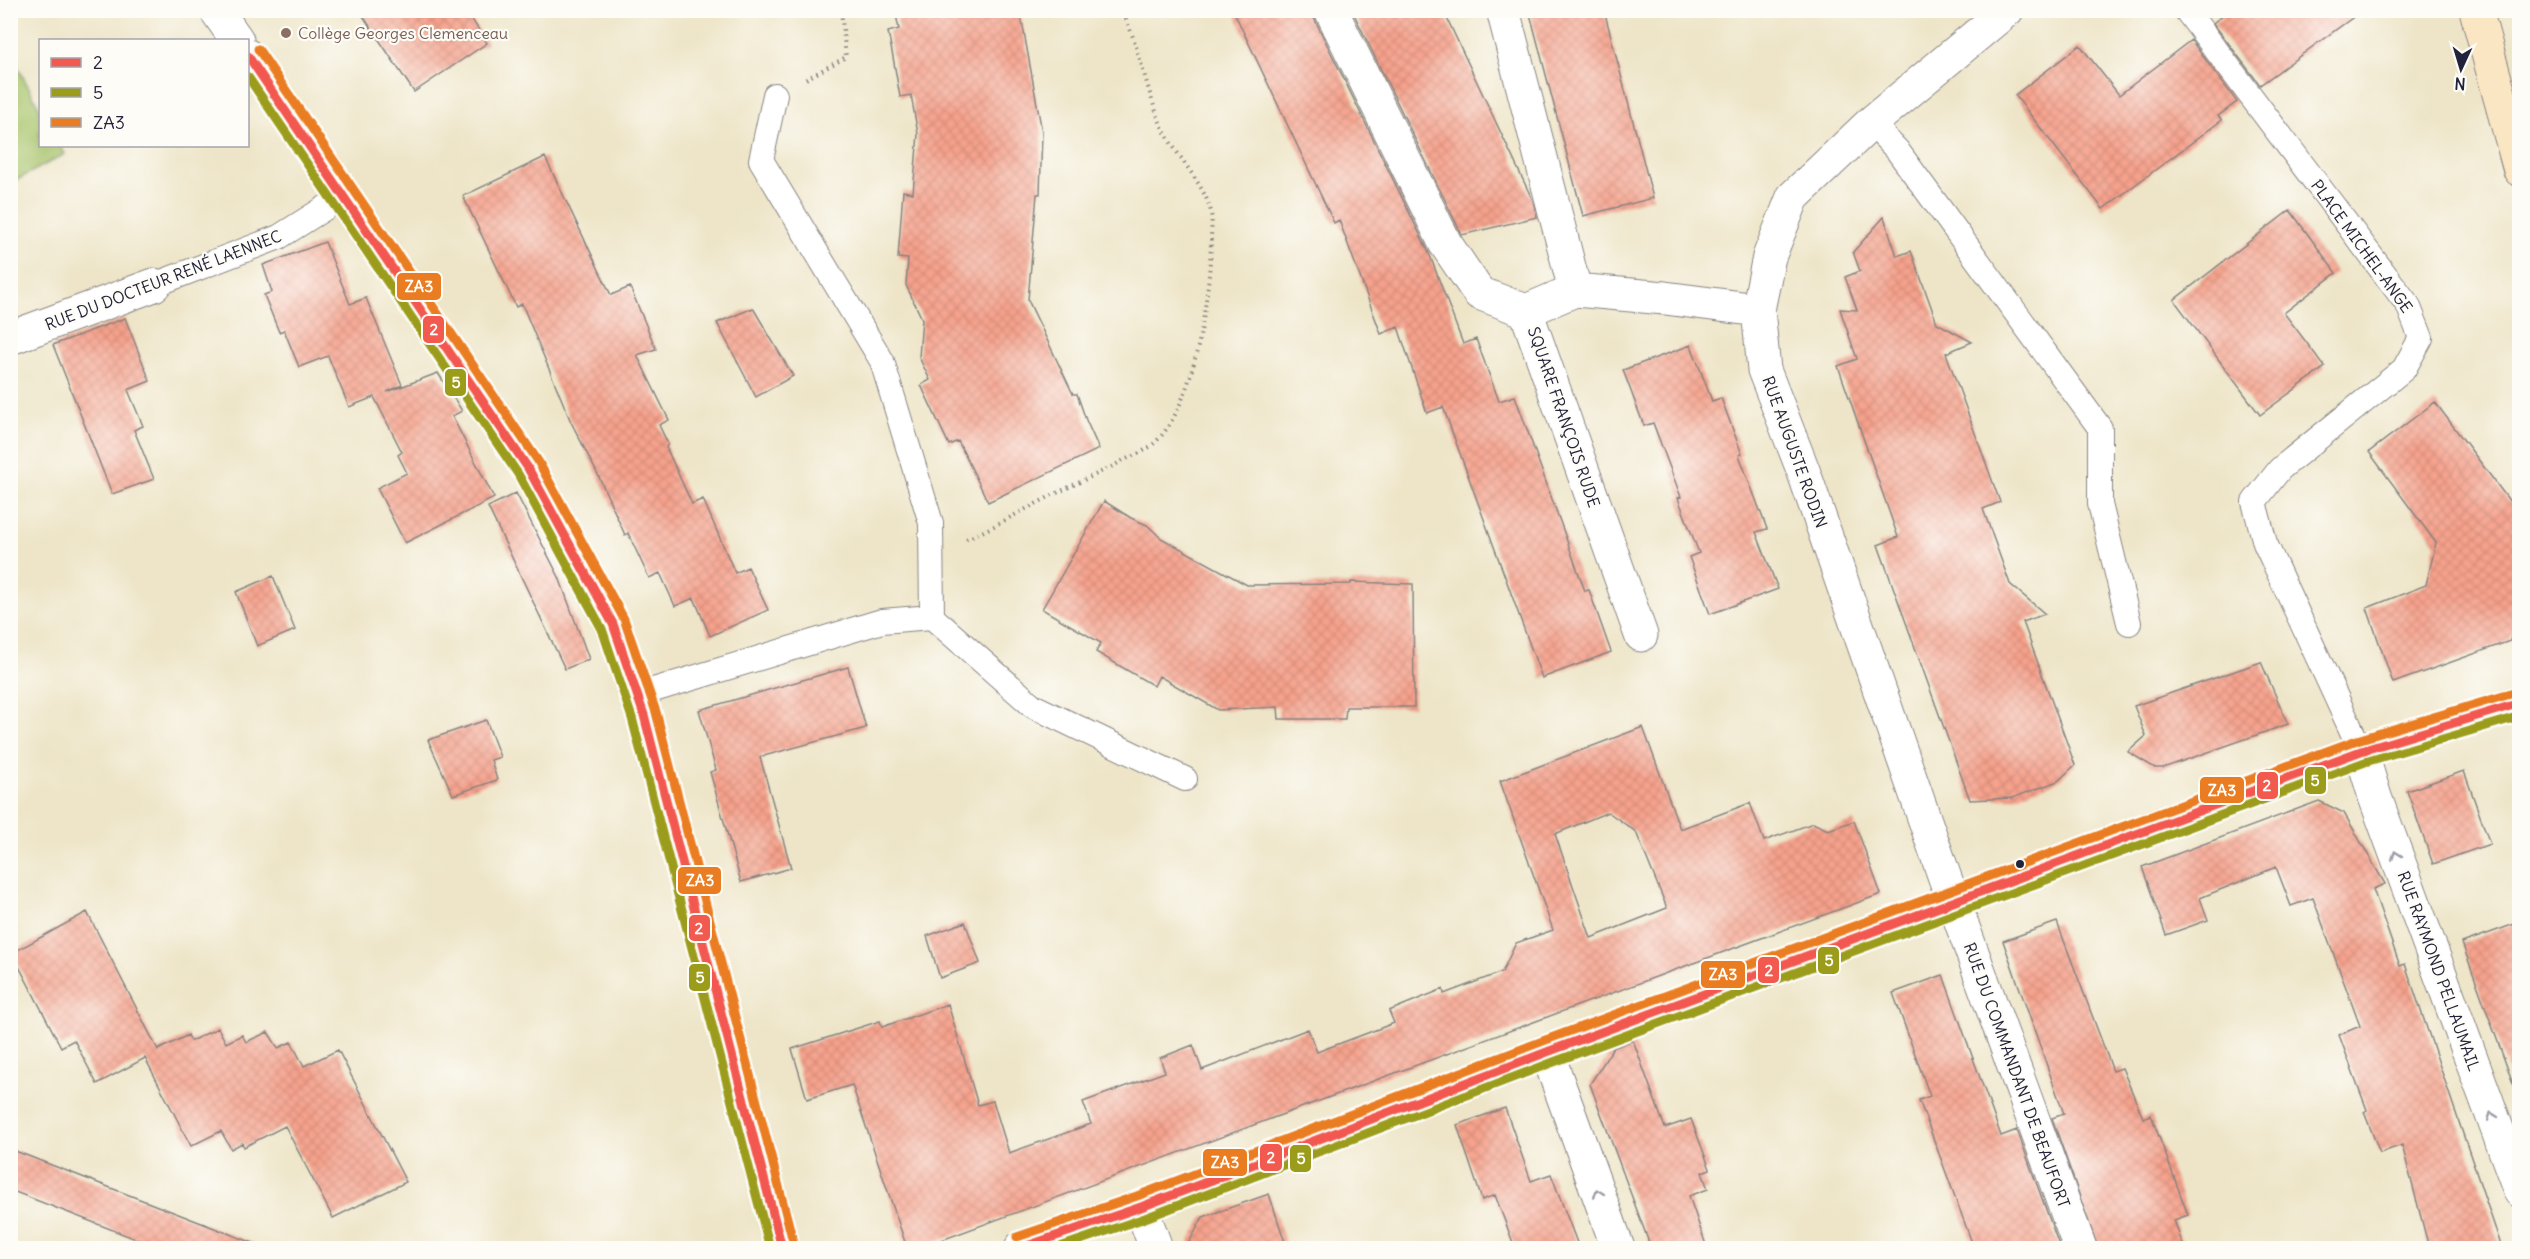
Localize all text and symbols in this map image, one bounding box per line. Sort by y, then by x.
place label: Collège Georges Clemenceau [298,23,508,43]
marker: Collège Georges Clemenceau [279,26,293,40]
legend [39,39,249,147]
north arrow [2431,39,2491,99]
text: 2 [93,51,103,74]
text: N [2454,74,2466,94]
text: 5 [93,81,103,104]
text: ZA3 [93,111,125,134]
street label: PLACE MICHEL-ANGE [2307,175,2417,317]
street label: RUE DU DOCTEUR RENÉ LAENNEC [42,226,284,334]
line badge: ZA3 [396,272,442,301]
text: ZA3 [405,276,433,296]
line badge: 2 [422,315,445,344]
text: 2 [430,319,439,339]
street label: SQUARE FRANÇOIS RUDE [1524,324,1604,510]
line badge: 5 [444,368,467,397]
text: 5 [451,372,461,392]
street label: RUE AUGUSTE RODIN [1758,373,1832,531]
line badge: 5 [2304,766,2327,795]
text: 5 [2310,770,2320,790]
line badge: 2 [2256,771,2279,800]
text: 2 [2263,775,2272,795]
line badge: ZA3 [2199,776,2245,804]
text: ZA3 [2208,780,2236,800]
one-way arrow [2390,850,2403,860]
unlabelled marker [2014,858,2026,870]
line badge: ZA3 [677,866,722,895]
street label: RUE RAYMOND PELLAUMAIL [2393,868,2485,1074]
text: ZA3 [686,870,714,890]
line badge: 2 [688,914,711,942]
text: 2 [695,918,704,938]
street label: RUE DU COMMANDANT DE BEAUFORT [1960,940,2074,1210]
line badge: 5 [1817,946,1840,975]
text: 5 [1824,950,1834,970]
line badge: 2 [1757,956,1780,984]
line badge: ZA3 [1700,960,1746,989]
text: 2 [1765,960,1774,980]
line badge: 5 [688,963,711,992]
text: ZA3 [1709,964,1737,984]
text: 5 [695,967,705,987]
one-way arrow [2487,1112,2499,1123]
line badge: 2 [1259,1143,1283,1172]
line badge: 5 [1289,1144,1312,1173]
text: 2 [1267,1147,1276,1167]
line badge: ZA3 [1202,1148,1248,1177]
text: 5 [1296,1148,1306,1168]
text: ZA3 [1211,1152,1239,1172]
one-way arrow [1593,1189,1606,1199]

